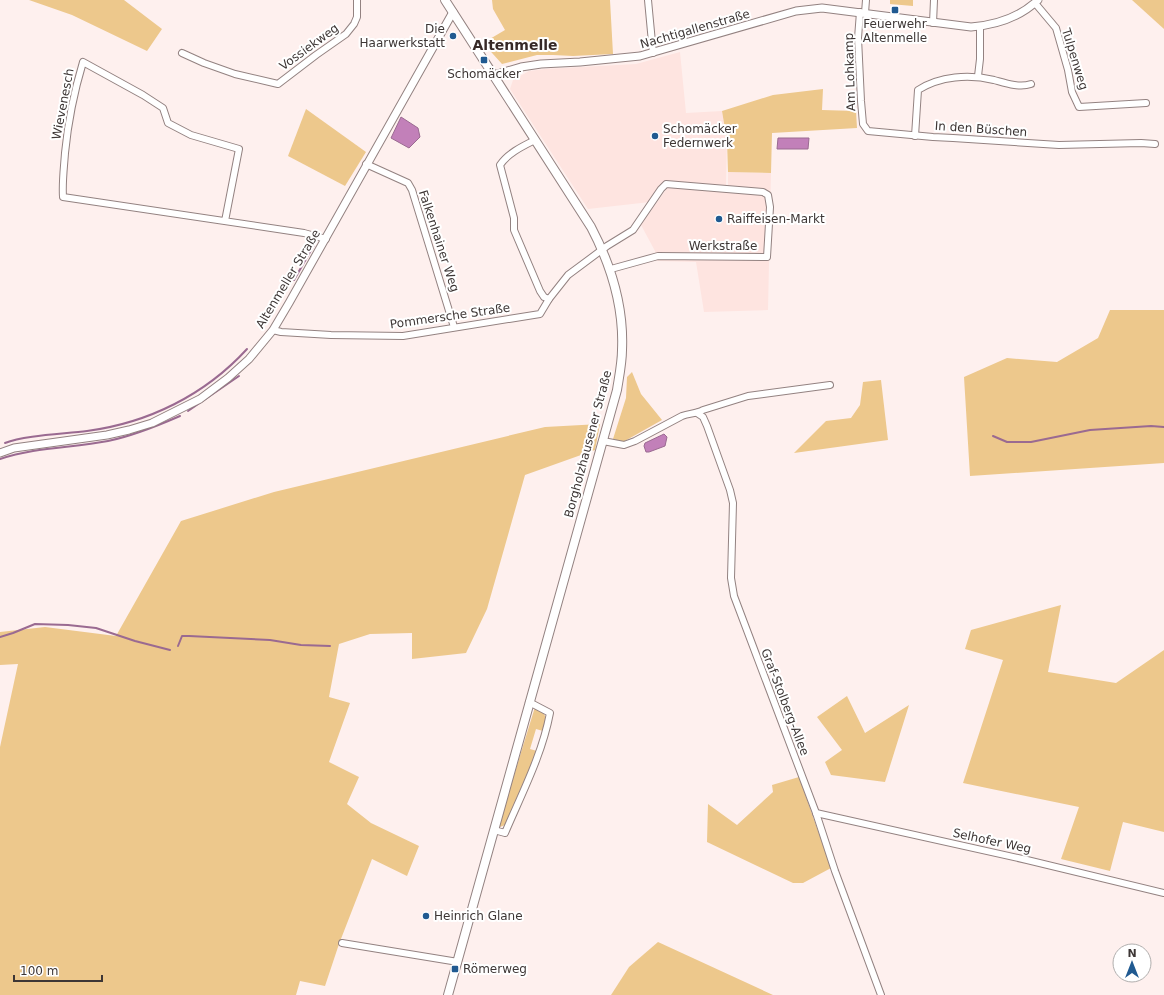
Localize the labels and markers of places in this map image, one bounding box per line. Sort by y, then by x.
marker: Feuerwehr Altenmelle [890,5,900,15]
place label: Feuerwehr Altenmelle [863,17,927,45]
place label: Die Haarwerkstatt [360,22,445,50]
marker: Die Haarwerkstatt [448,31,458,41]
marker: Schomäcker [479,55,489,65]
place label: Schomäcker [447,67,521,81]
place label: Schomäcker Federnwerk [663,122,737,150]
marker: Schomäcker Federnwerk [650,131,660,141]
place label: Raiffeisen-Markt [727,212,825,226]
marker: Raiffeisen-Markt [714,214,724,224]
place label: Heinrich Glane [434,909,523,923]
marker: Heinrich Glane [421,911,431,921]
place label: Römerweg [463,962,527,976]
marker: Römerweg [450,964,460,974]

